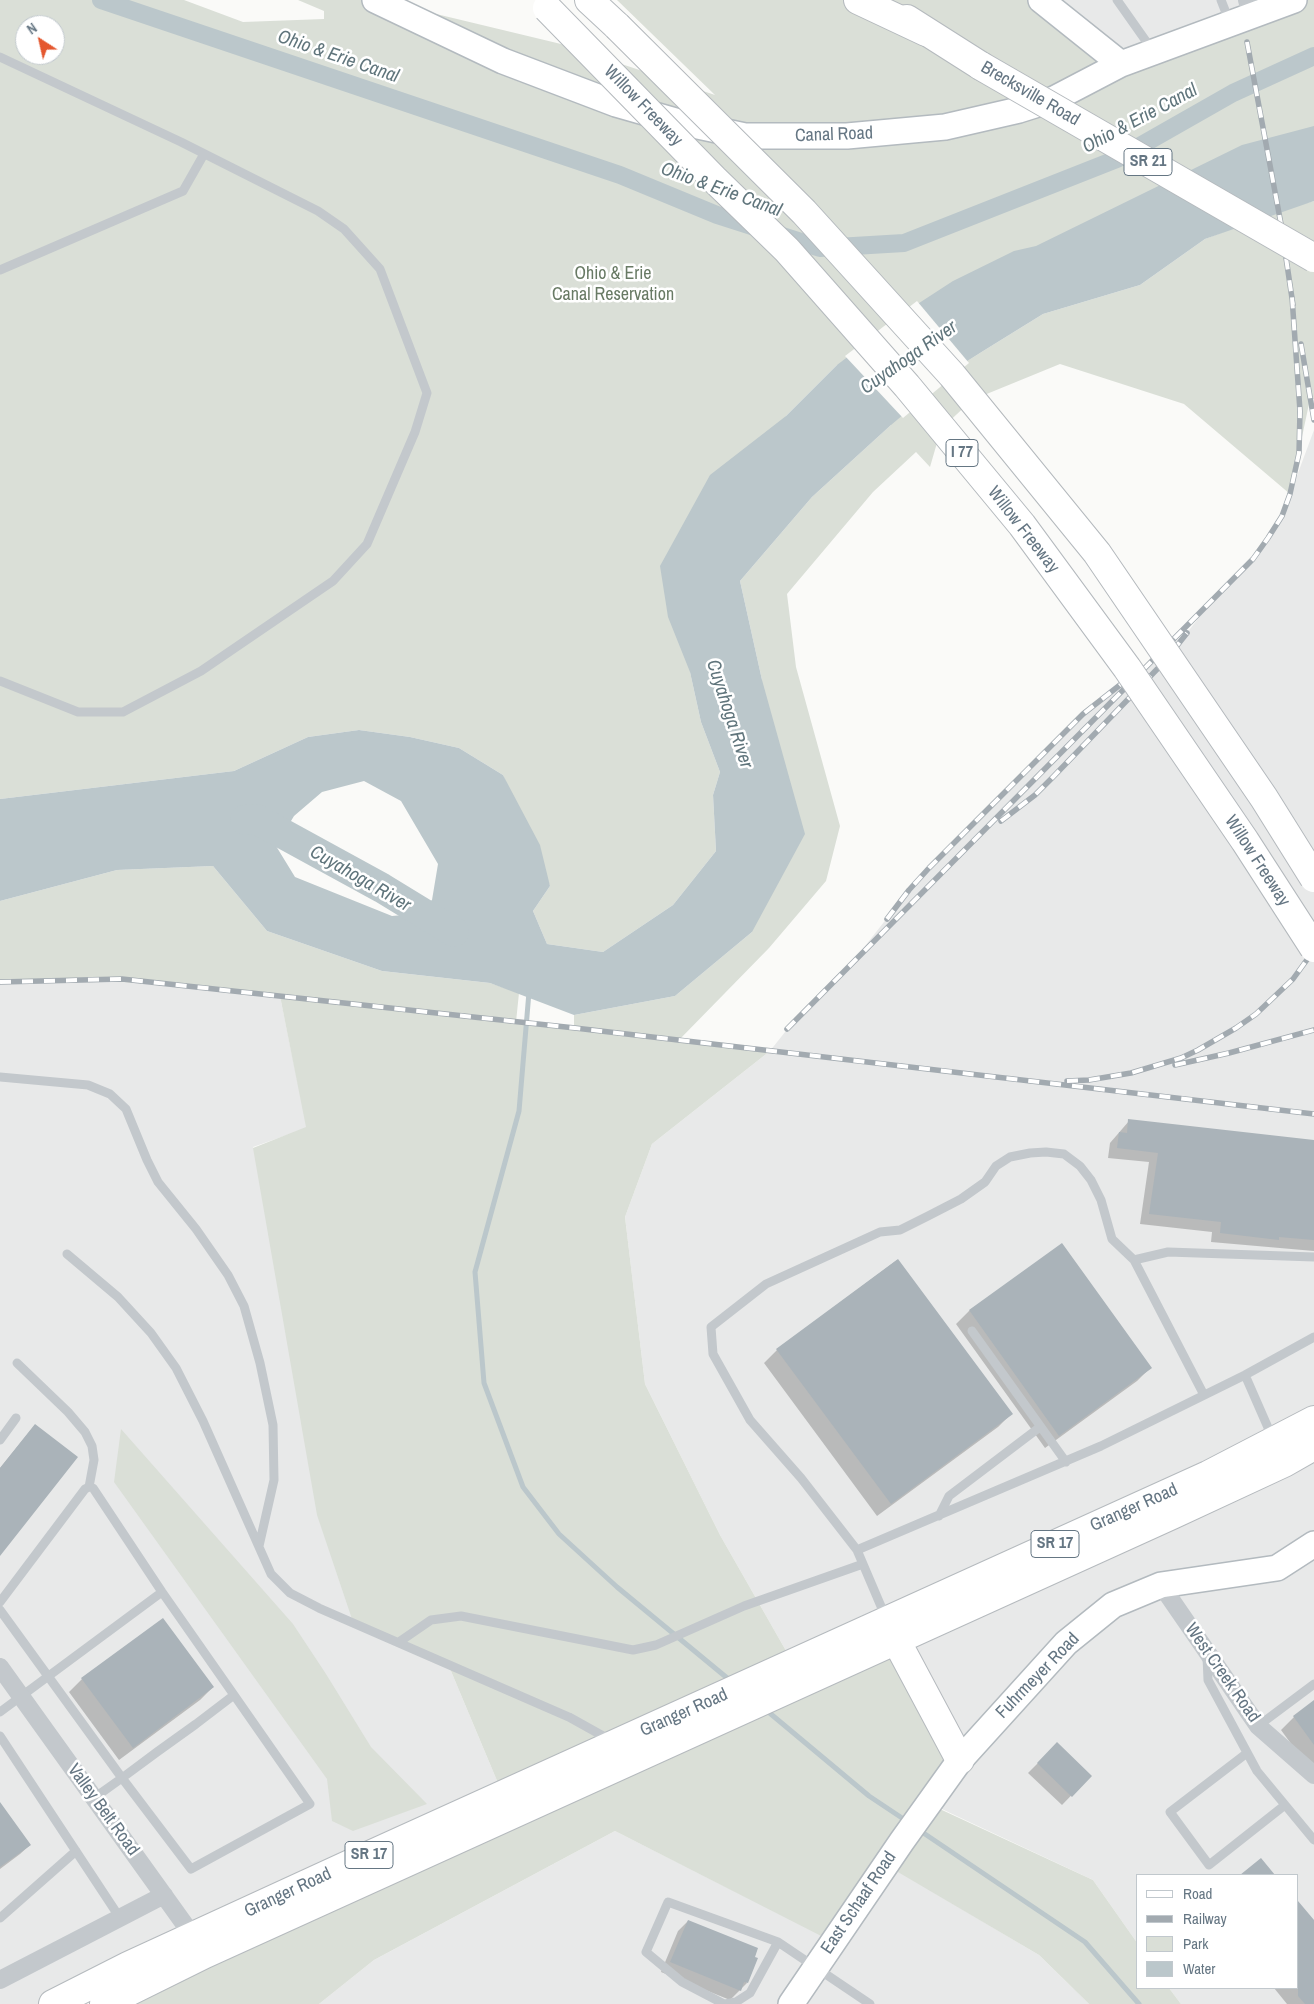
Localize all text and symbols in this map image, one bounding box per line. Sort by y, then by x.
north arrow [15,15,65,65]
text: N [23,19,41,38]
water label: Ohio & Erie Canal [275,26,401,88]
street label: Brecksville Road [977,57,1083,131]
street label: Willow Freeway [599,61,687,151]
water label: Ohio & Erie Canal [1079,79,1201,159]
street label: Canal Road [795,123,873,147]
road number: SR 21 [1124,148,1172,176]
water label: Ohio & Erie Canal [658,158,784,222]
park label: Ohio & Erie Canal Reservation [552,263,674,306]
water label: Cuyahoga River [856,316,962,400]
road number: I 77 [946,439,978,466]
street label: Willow Freeway [982,482,1064,578]
water label: Cuyahoga River [701,657,757,771]
street label: Willow Freeway [1220,811,1294,911]
water label: Cuyahoga River [306,841,414,917]
street label: Granger Road [1087,1479,1181,1537]
road number: SR 17 [1031,1530,1079,1558]
street label: West Creek Road [1180,1619,1264,1727]
street label: Fuhrmeyer Road [992,1629,1084,1723]
street label: Granger Road [637,1684,731,1742]
street label: Valley Belt Road [63,1760,143,1860]
road number: SR 17 [345,1842,393,1868]
street label: East Schaaf Road [817,1848,901,1958]
street label: Granger Road [241,1863,335,1923]
legend [1136,1874,1299,1989]
text: Road [1183,1883,1212,1904]
text: Railway [1183,1908,1227,1929]
text: Park [1183,1933,1208,1954]
text: Water [1183,1958,1215,1979]

